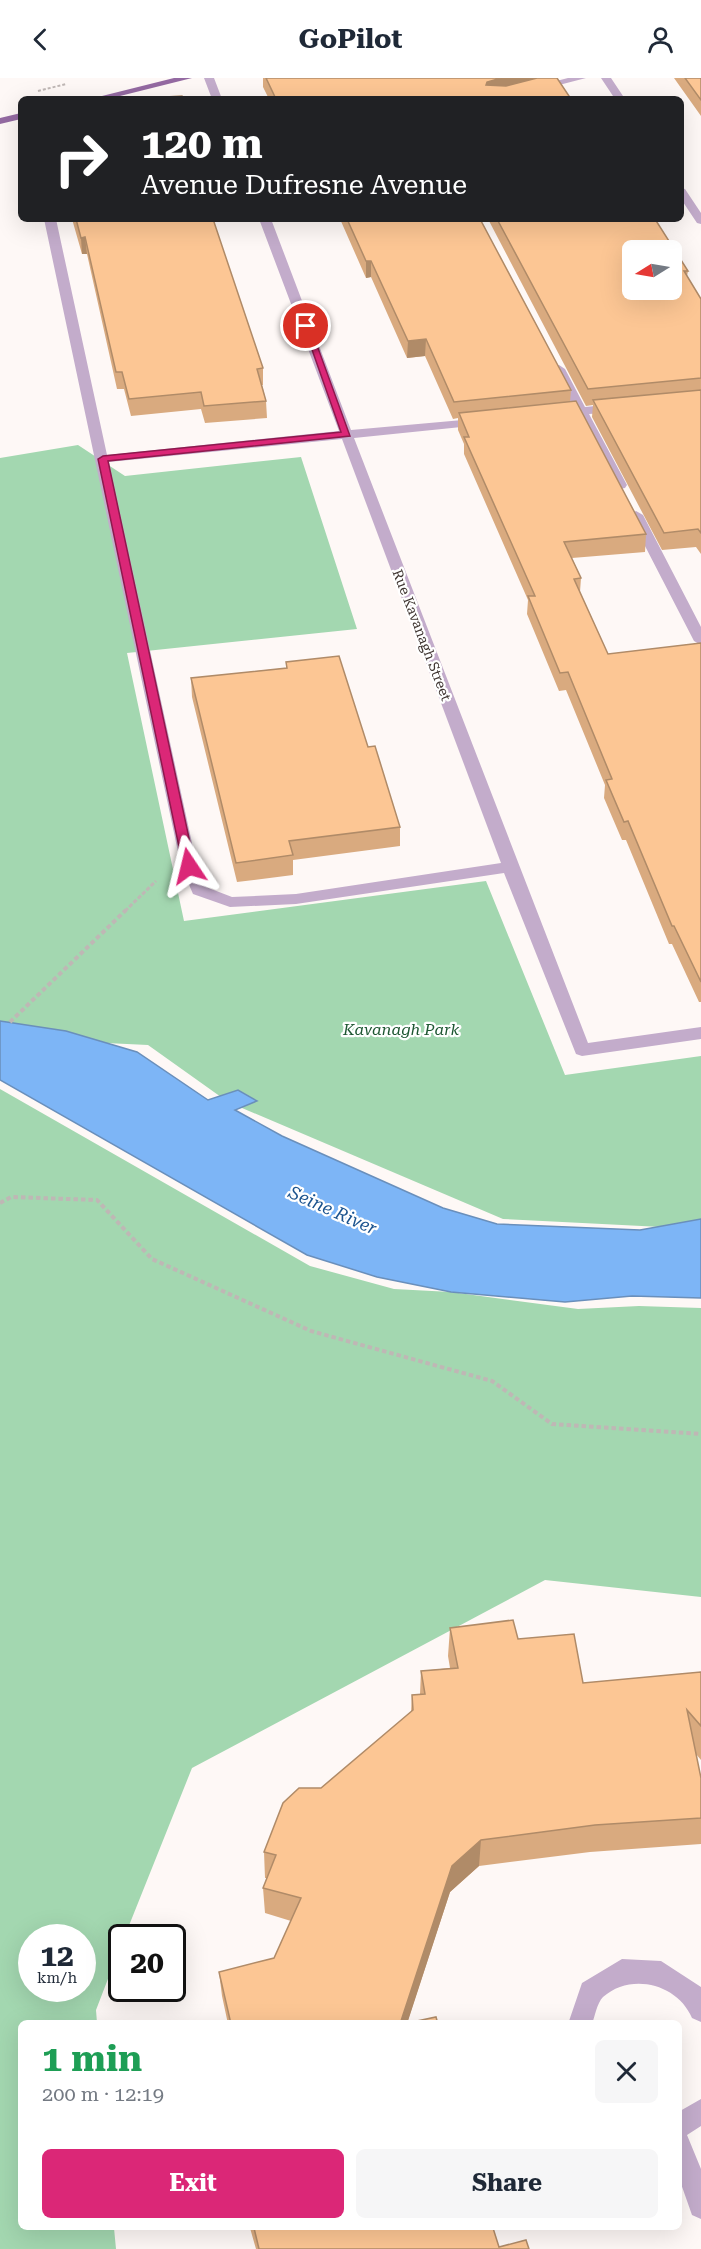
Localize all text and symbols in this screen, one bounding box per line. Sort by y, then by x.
icon: back [24,23,57,56]
text: GoPilot [299,23,402,55]
icon: person [644,23,677,56]
text: 120 m [141,119,263,168]
icon: right [42,120,120,198]
text: Avenue Dufresne Avenue [141,169,467,201]
north arrow [622,240,682,300]
map controls [622,240,682,300]
pin [280,300,331,351]
icon: arrive [289,309,322,342]
street label: Rue Kavanagh Street [390,567,454,703]
position arrow [157,834,221,898]
park label: Kavanagh Park [342,1020,459,1039]
water label: Seine River [285,1181,381,1239]
speed limit sign: 20 [108,1924,186,2002]
text: 12 [40,1938,74,1973]
text: km/h [37,1969,77,1987]
text: 1 min [42,2038,142,2080]
button: close [595,2040,658,2103]
text: 200 m · 12:19 [42,2082,164,2106]
button: Exit [42,2149,344,2218]
button: Share [356,2149,658,2218]

